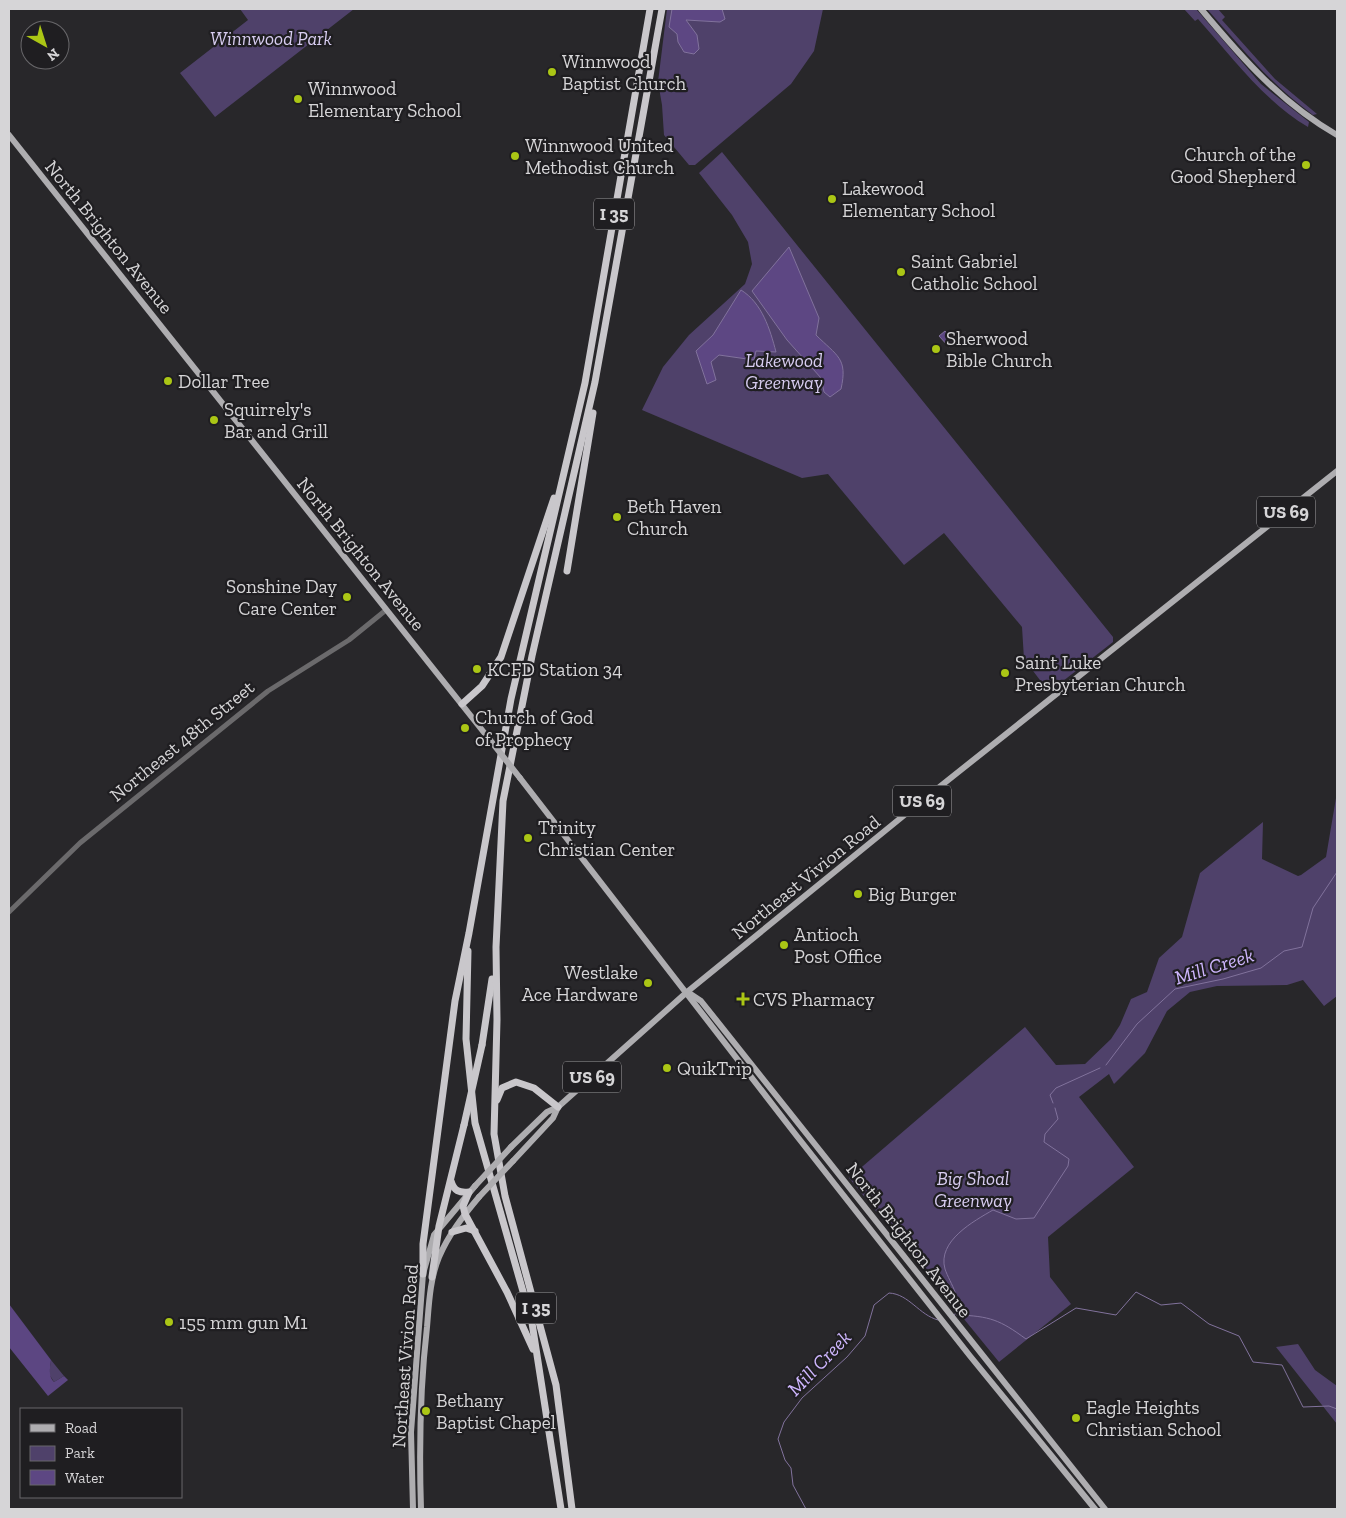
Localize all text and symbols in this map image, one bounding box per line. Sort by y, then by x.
north arrow [20,20,70,70]
park label: Winnwood Park [210,27,332,50]
text: N [43,45,62,65]
place label: Winnwood Baptist Church [562,50,686,95]
marker: Winnwood Baptist Church [546,66,558,78]
place label: Winnwood Elementary School [308,77,461,122]
marker: Winnwood Elementary School [292,93,304,105]
place label: Winnwood United Methodist Church [525,134,674,179]
place label: Church of the Good Shepherd [1171,143,1297,188]
marker: Winnwood United Methodist Church [509,150,521,162]
street label: North Brighton Avenue [40,156,178,318]
marker: Church of the Good Shepherd [1300,159,1312,171]
place label: Lakewood Elementary School [842,177,995,222]
marker: Lakewood Elementary School [826,193,838,205]
road number: I 35 [594,198,634,230]
place label: Saint Gabriel Catholic School [911,250,1037,295]
marker: Saint Gabriel Catholic School [895,266,907,278]
place label: Sherwood Bible Church [946,327,1053,372]
marker: Sherwood Bible Church [930,343,942,355]
park label: Lakewood Greenway [745,349,823,394]
place label: Dollar Tree [178,370,269,393]
marker: Dollar Tree [162,375,174,387]
place label: Squirrely's Bar and Grill [224,398,328,443]
marker: Squirrely's Bar and Grill [208,414,220,426]
street label: North Brighton Avenue [292,473,430,635]
place label: Beth Haven Church [627,495,721,540]
road number: US 69 [1257,497,1315,528]
marker: Beth Haven Church [611,511,623,523]
place label: Sonshine Day Care Center [226,575,337,620]
marker: Sonshine Day Care Center [341,591,353,603]
place label: Saint Luke Presbyterian Church [1015,651,1186,696]
place label: KCFD Station 34 [487,658,622,681]
marker: KCFD Station 34 [471,663,483,675]
marker: Saint Luke Presbyterian Church [999,667,1011,679]
street label: Northeast 48th Street [105,676,259,806]
place label: Church of God of Prophecy [475,706,594,751]
marker: Church of God of Prophecy [459,722,471,734]
road number: US 69 [893,786,951,816]
street label: Northeast Vivion Road [727,810,885,944]
place label: Trinity Christian Center [538,816,675,861]
marker: Trinity Christian Center [522,832,534,844]
place label: Big Burger [868,883,957,906]
marker: Big Burger [852,888,864,900]
place label: Antioch Post Office [794,923,882,968]
marker: Antioch Post Office [778,939,790,951]
water label: Mill Creek [1171,943,1257,989]
place label: Westlake Ace Hardware [522,961,638,1006]
marker: Westlake Ace Hardware [642,977,654,989]
place label: CVS Pharmacy [753,988,875,1011]
marker: CVS Pharmacy [737,993,749,1005]
place label: QuikTrip [677,1057,752,1080]
road number: US 69 [563,1062,621,1092]
marker: QuikTrip [661,1062,673,1074]
street label: North Brighton Avenue [841,1158,977,1322]
park label: Big Shoal Greenway [934,1167,1012,1212]
street label: Northeast Vivion Road [387,1263,423,1449]
road number: I 35 [516,1292,556,1324]
place label: 155 mm gun M1 [179,1311,308,1334]
marker: 155 mm gun M1 [163,1316,175,1328]
water label: Mill Creek [782,1325,856,1401]
place label: Bethany Baptist Chapel [436,1389,556,1434]
place label: Eagle Heights Christian School [1086,1396,1221,1441]
marker: Bethany Baptist Chapel [420,1405,432,1417]
legend [20,1408,182,1498]
marker: Eagle Heights Christian School [1070,1412,1082,1424]
text: Road [65,1419,98,1437]
text: Park [65,1444,95,1462]
text: Water [65,1469,105,1487]

